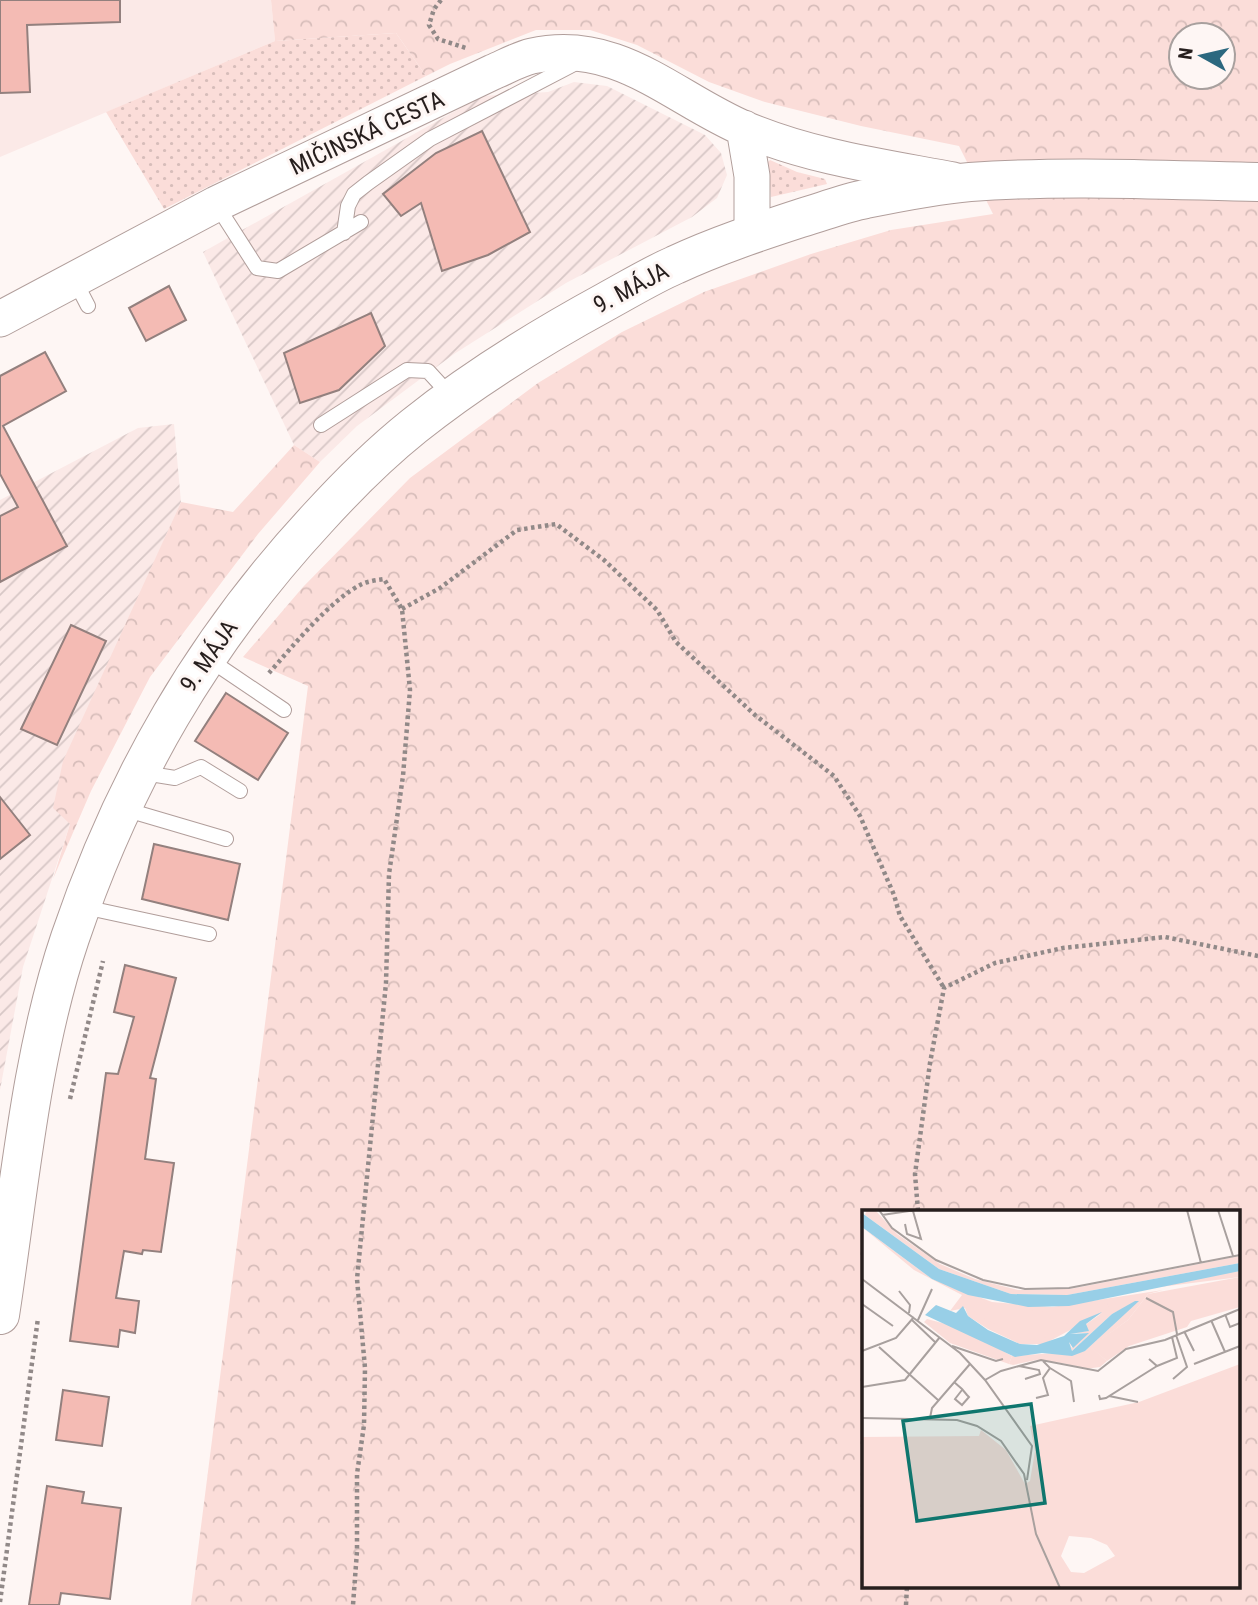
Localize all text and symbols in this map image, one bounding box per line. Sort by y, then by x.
north arrow [1167,21,1237,91]
text: N [1173,46,1198,61]
street label: MIČINSKÁ CESTA [285,84,449,181]
street label: 9. MÁJA [589,257,673,319]
street label: 9. MÁJA [174,615,244,697]
inset map [862,1210,1240,1588]

